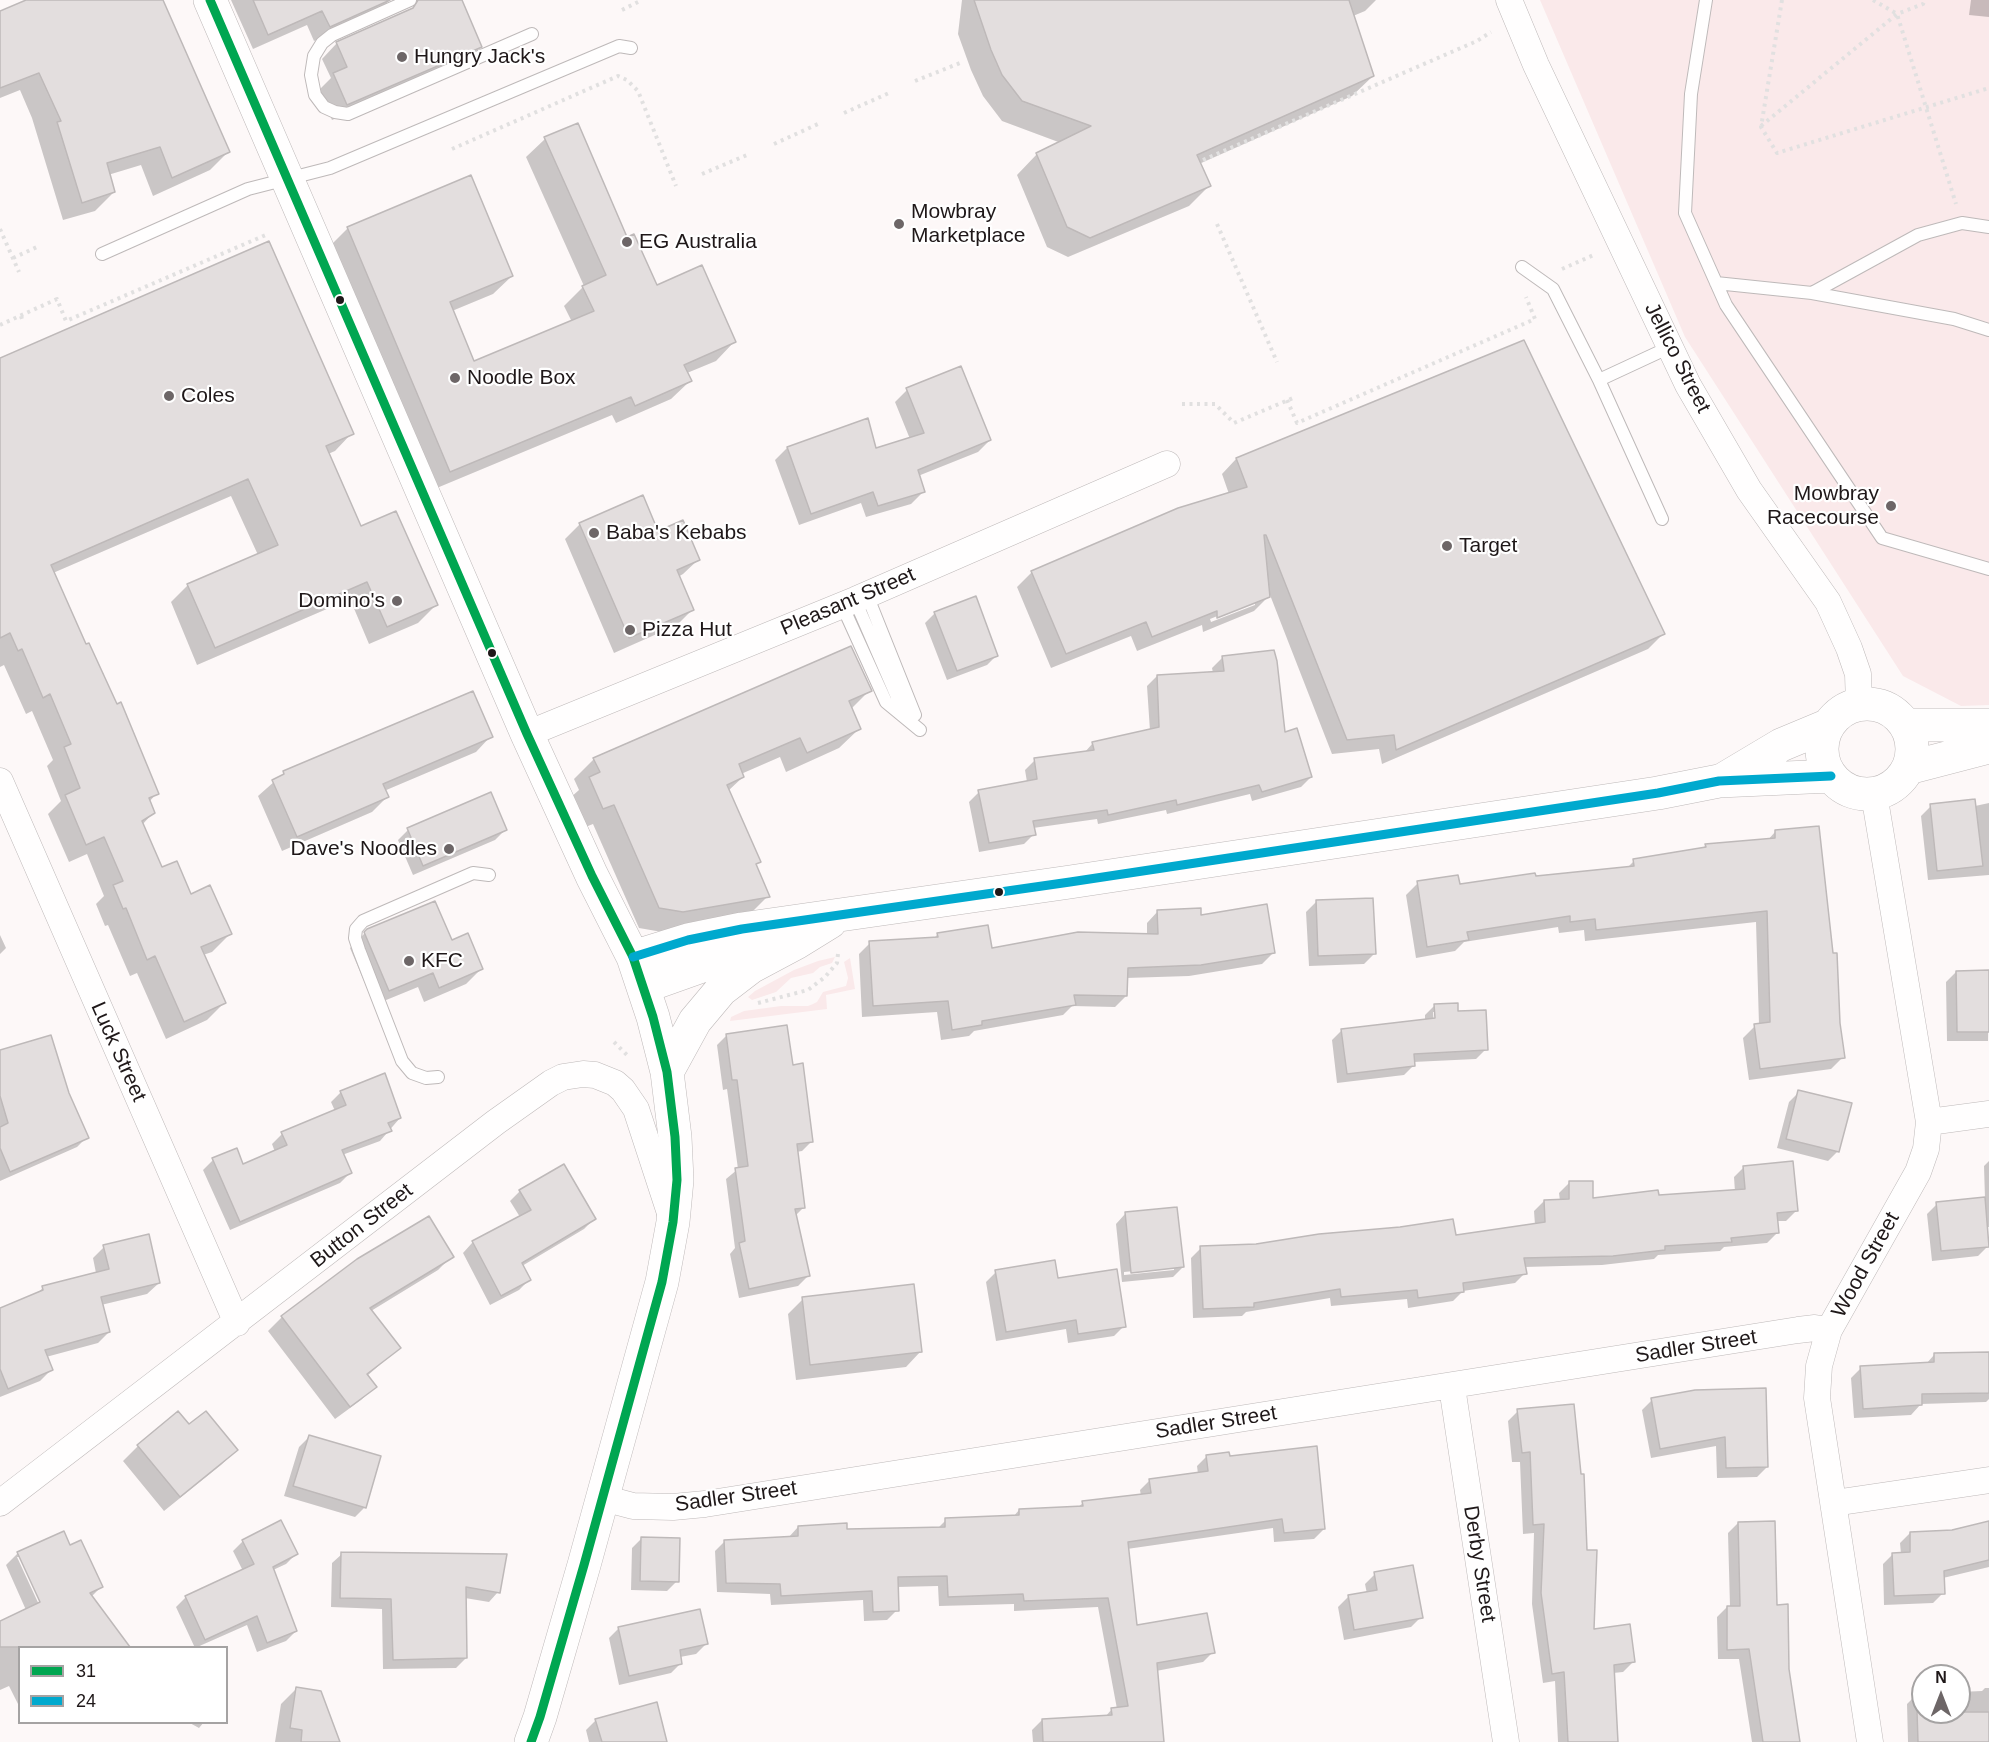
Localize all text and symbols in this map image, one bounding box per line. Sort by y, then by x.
place label: Hungry Jack's [414,44,545,70]
marker: Hungry Jack's [395,50,409,64]
place label: Mowbray Marketplace [911,199,1025,249]
marker: Mowbray Marketplace [892,217,906,231]
place label: EG Australia [639,229,757,255]
marker: EG Australia [620,235,634,249]
unlabelled marker [334,294,346,306]
street label: Jellico Street [1638,299,1716,417]
place label: Noodle Box [467,365,576,391]
marker: Noodle Box [448,371,462,385]
place label: Coles [181,383,235,409]
marker: Coles [162,389,176,403]
place label: Mowbray Racecourse [1767,481,1879,531]
marker: Mowbray Racecourse [1884,499,1898,513]
place label: Baba's Kebabs [606,520,747,546]
marker: Baba's Kebabs [587,526,601,540]
place label: Target [1459,533,1517,559]
marker: Target [1440,539,1454,553]
street label: Pleasant Street [777,562,919,642]
place label: Domino's [298,588,385,614]
marker: Domino's [390,594,404,608]
place label: Pizza Hut [642,617,732,643]
marker: Pizza Hut [623,623,637,637]
unlabelled marker [486,647,498,659]
place label: Dave's Noodles [291,836,437,862]
marker: Dave's Noodles [442,842,456,856]
unlabelled marker [993,886,1005,898]
place label: KFC [421,948,463,974]
marker: KFC [402,954,416,968]
street label: Luck Street [85,998,151,1106]
street label: Button Street [306,1178,418,1274]
street label: Wood Street [1827,1208,1905,1322]
street label: Sadler Street [1634,1325,1758,1369]
street label: Sadler Street [1154,1401,1278,1445]
street label: Sadler Street [674,1476,798,1518]
street label: Derby Street [1457,1504,1501,1624]
legend [18,1646,228,1724]
text: 31 [76,1661,96,1681]
north arrow [1911,1664,1971,1724]
text: N [1935,1669,1947,1686]
text: 24 [76,1691,96,1711]

